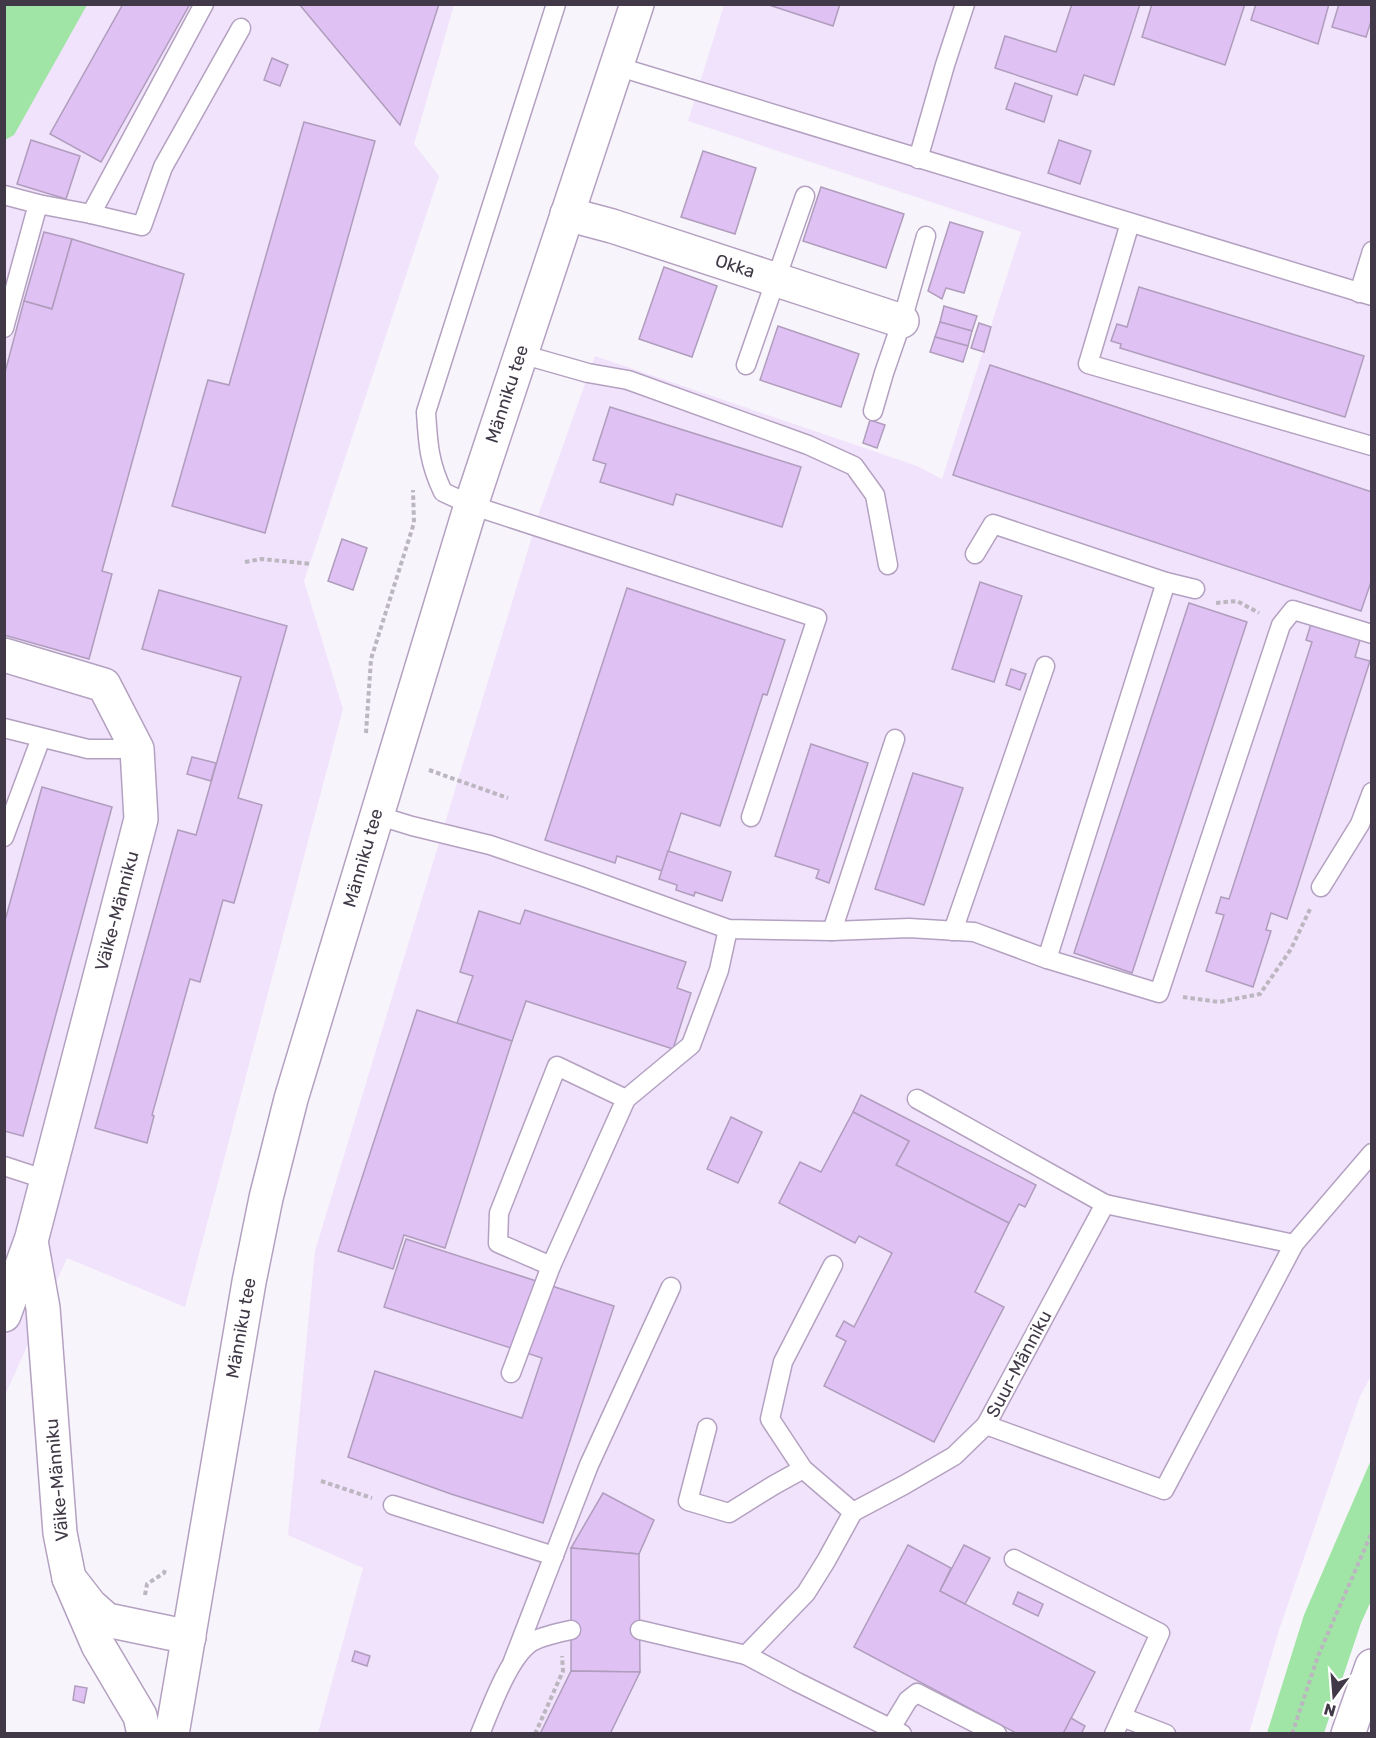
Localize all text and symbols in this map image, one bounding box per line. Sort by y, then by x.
street label: Okka [712,249,758,283]
street label: Männiku tee [481,342,533,446]
street label: Männiku tee [338,806,388,910]
street label: Väike-Männiku [90,849,144,973]
street label: Männiku tee [221,1276,261,1380]
street label: Suur-Männiku [982,1307,1056,1421]
street label: Väike-Männiku [41,1418,73,1542]
north arrow [1304,1666,1364,1726]
text: N [1322,1699,1338,1721]

